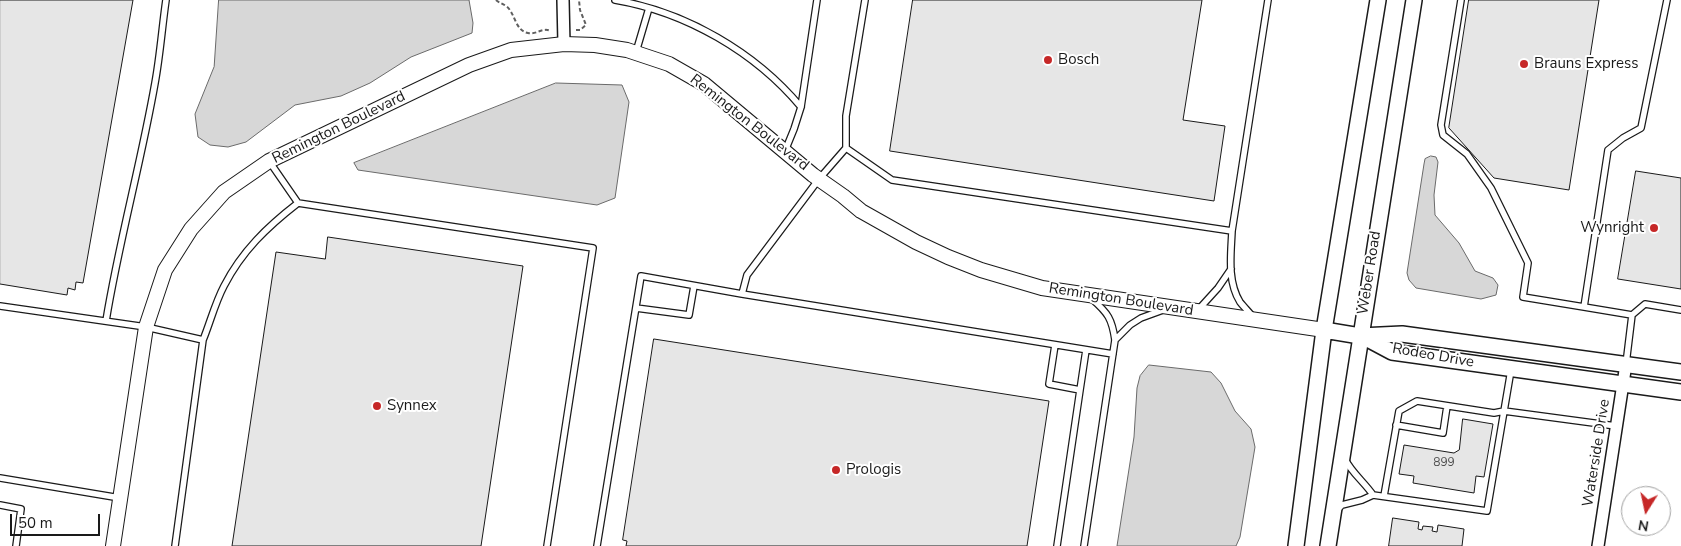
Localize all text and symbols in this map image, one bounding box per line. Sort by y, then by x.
place label: Bosch [1058,51,1099,69]
marker: Bosch [1042,54,1054,66]
place label: Brauns Express [1534,55,1638,73]
marker: Brauns Express [1518,58,1530,70]
street label: Remington Boulevard [686,71,812,175]
street label: Remington Boulevard [269,88,409,168]
place label: Wynright [1580,219,1644,237]
marker: Wynright [1648,222,1660,234]
street label: Weber Road [1355,230,1385,316]
street label: Remington Boulevard [1047,280,1195,320]
street label: Rodeo Drive [1391,340,1475,372]
place label: Synnex [387,397,437,415]
street label: Waterside Drive [1580,398,1614,508]
marker: Synnex [371,400,383,412]
house number: 899 [1433,456,1455,470]
place label: Prologis [846,461,901,479]
marker: Prologis [830,464,842,476]
north arrow [1621,486,1671,536]
scale bar [12,504,102,536]
text: 50 m [18,513,53,533]
text: N [1637,515,1650,536]

